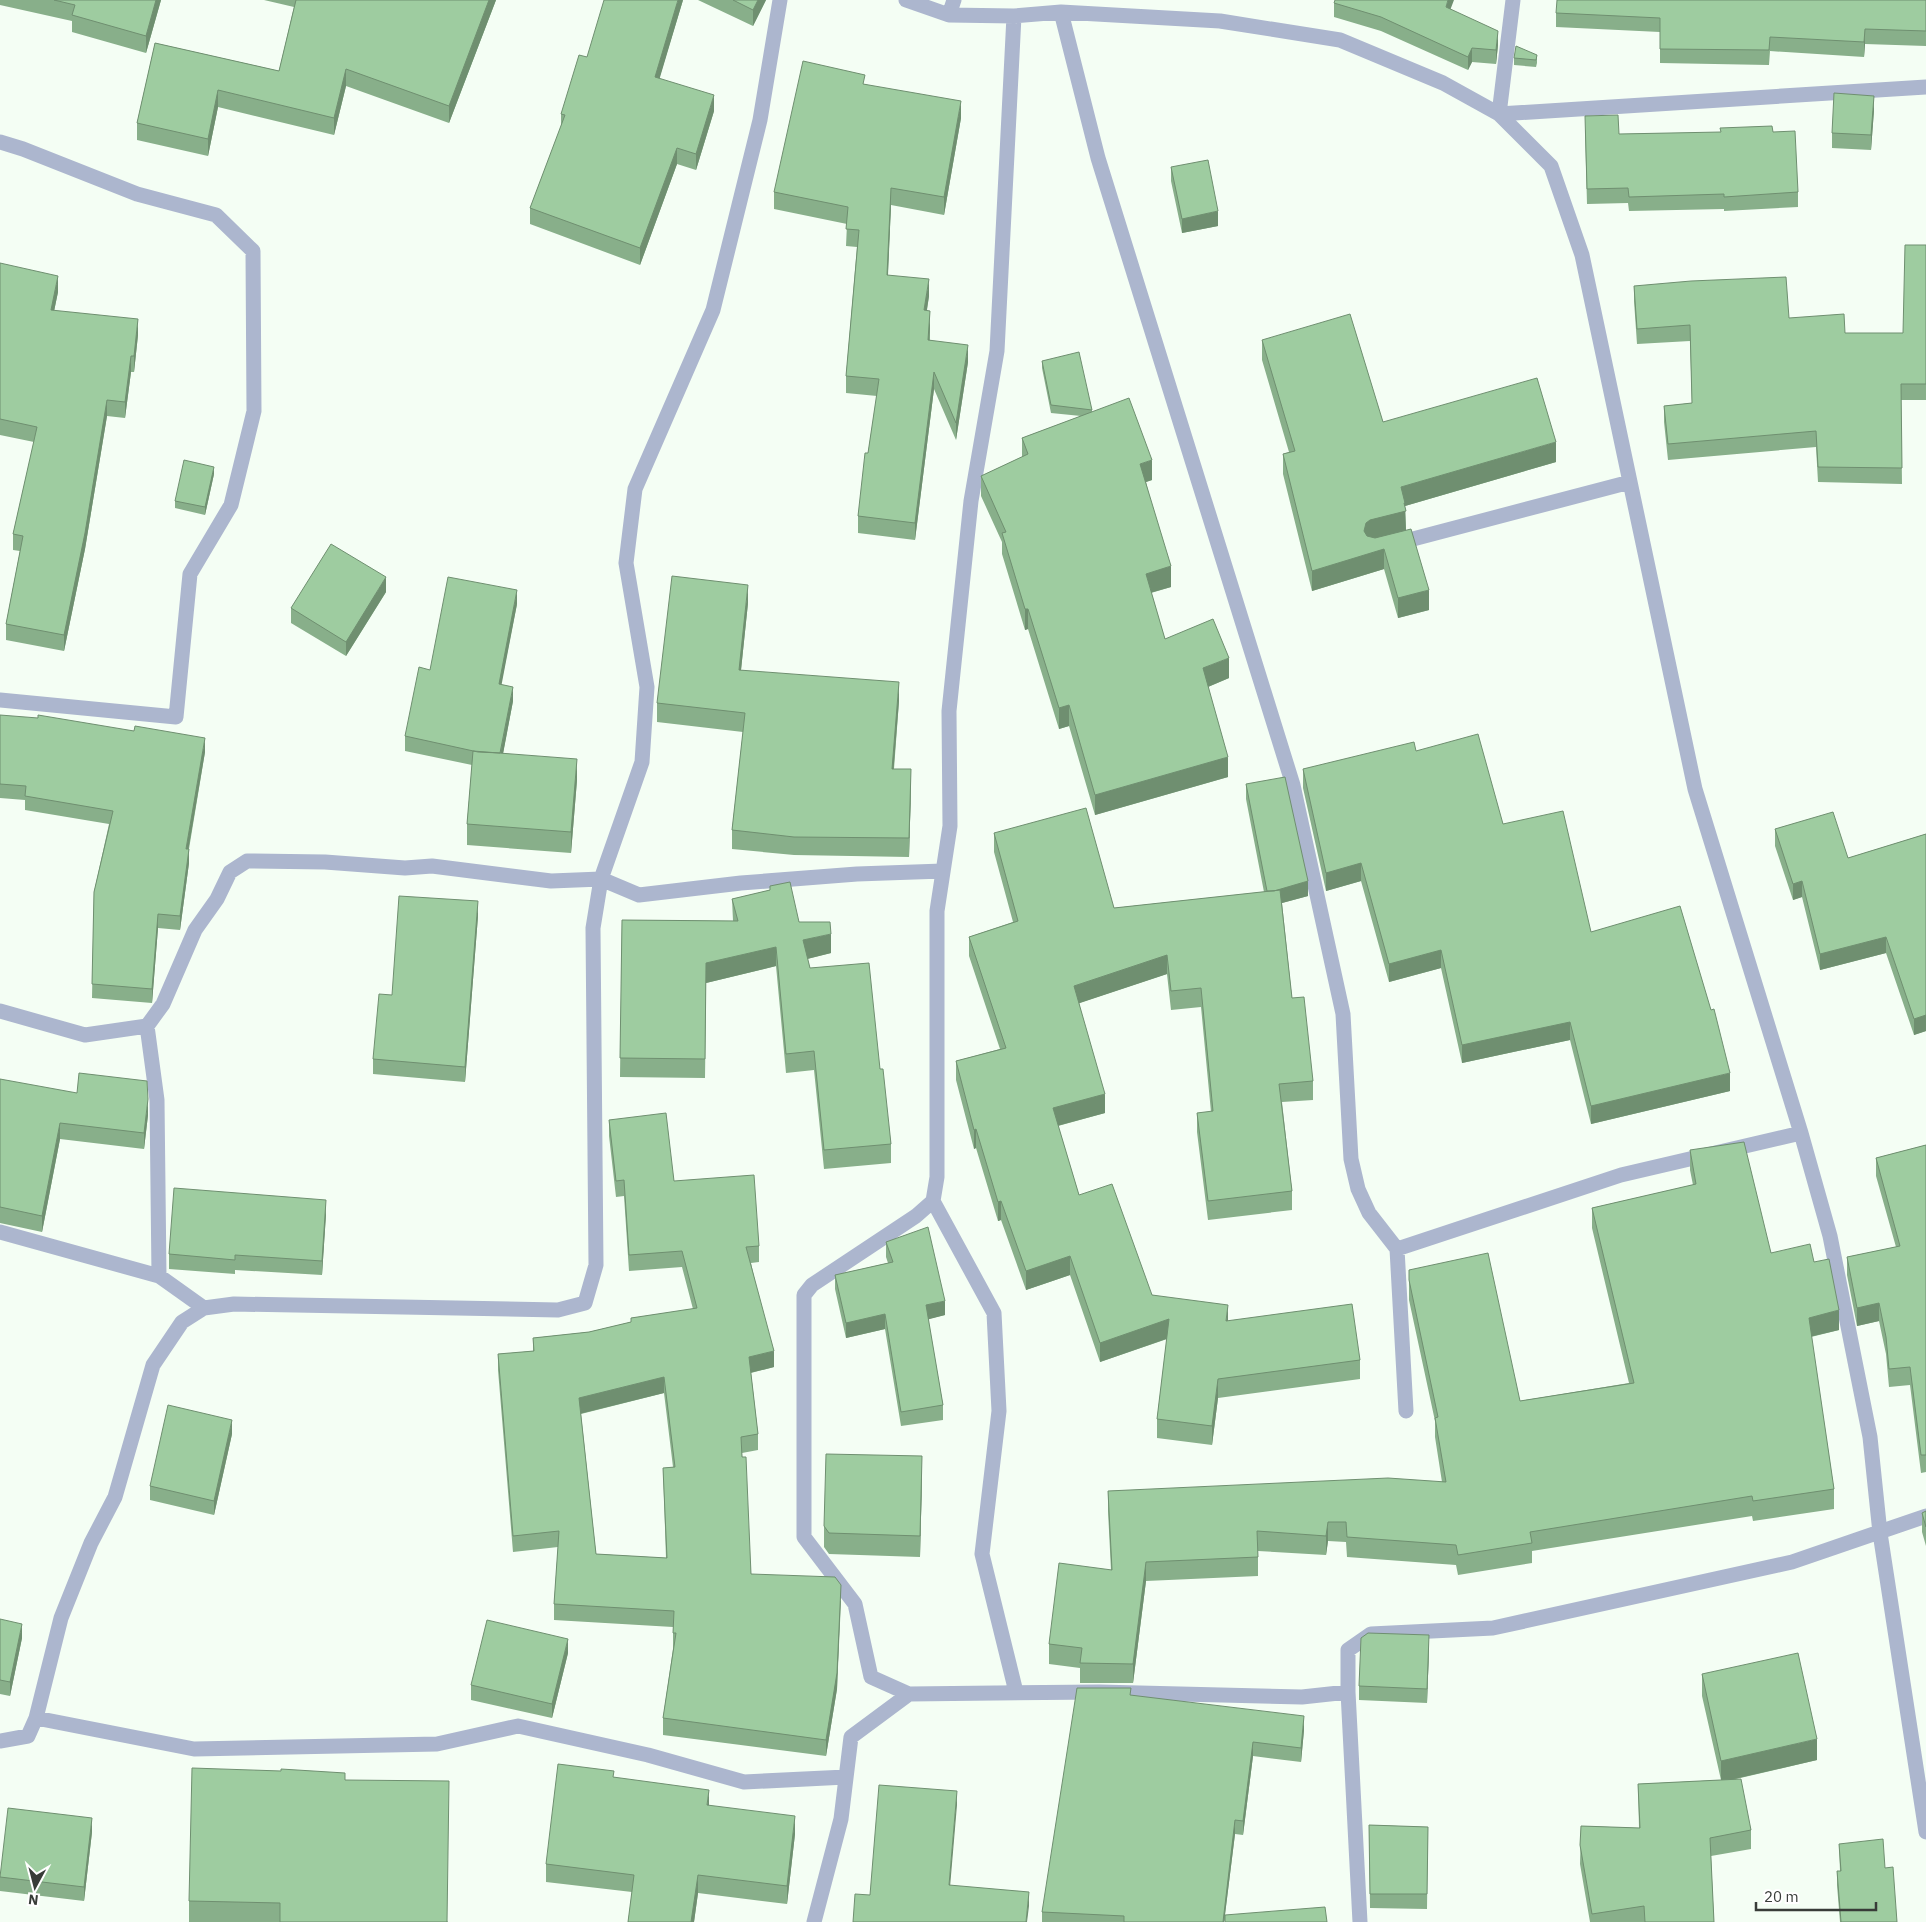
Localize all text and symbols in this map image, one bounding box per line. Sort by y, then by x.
north arrow [10,1862,60,1912]
scale bar [1756,1880,1876,1912]
text: 20 m [1764,1887,1799,1906]
text: N [27,1890,40,1909]

